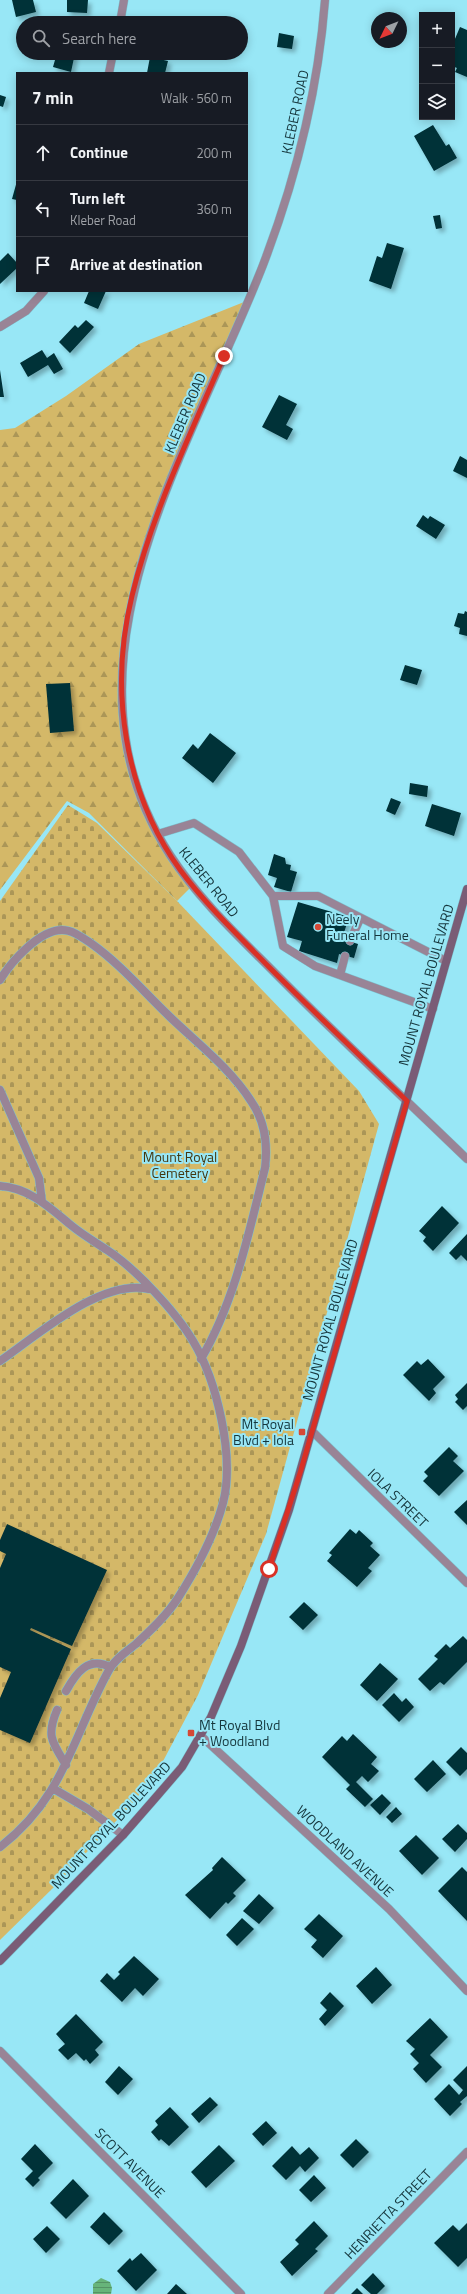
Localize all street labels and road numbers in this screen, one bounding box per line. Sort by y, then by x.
street label: KLEBER ROAD [275,68,314,156]
street label: KLEBER ROAD [158,369,211,456]
street label: KLEBER ROAD [174,842,244,922]
street label: MOUNT ROYAL BOULEVARD [392,901,459,1068]
street label: MOUNT ROYAL BOULEVARD [296,1236,363,1403]
street label: IOLA STREET [363,1463,434,1532]
street label: MOUNT ROYAL BOULEVARD [46,1756,175,1893]
street label: WOODLAND AVENUE [292,1800,399,1902]
street label: SCOTT AVENUE [90,2123,170,2203]
street label: HENRIETTA STREET [339,2163,437,2264]

